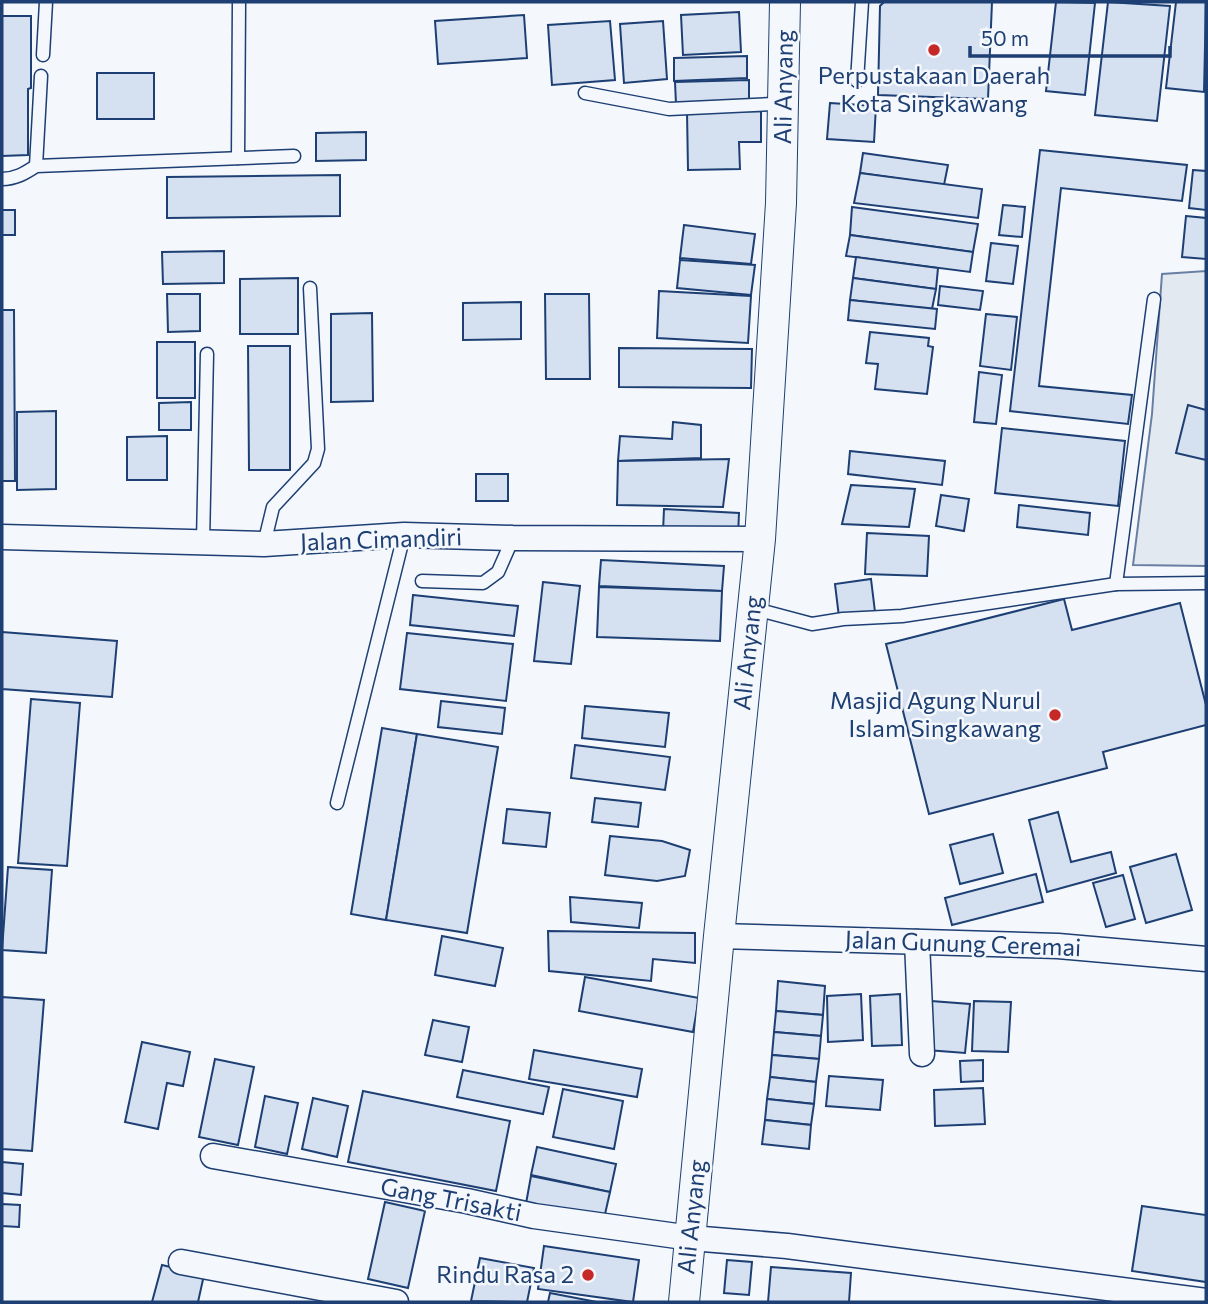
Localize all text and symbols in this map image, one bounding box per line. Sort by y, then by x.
scale bar [970,14,1170,58]
text: 50 m [981,25,1029,50]
street label: Ali Anyang [767,29,798,145]
marker: Perpustakaan Daerah Kota Singkawang [926,42,942,58]
place label: Perpustakaan Daerah Kota Singkawang [818,60,1050,117]
street label: Jalan Cimandiri [299,521,462,556]
street label: Ali Anyang [726,594,767,712]
place label: Masjid Agung Nurul Islam Singkawang [830,685,1041,742]
marker: Masjid Agung Nurul Islam Singkawang [1047,707,1063,723]
street label: Jalan Gunung Ceremai [844,924,1082,961]
street label: Ali Anyang [670,1158,711,1276]
street label: Gang Trisakti [378,1171,524,1226]
place label: Rindu Rasa 2 [436,1259,574,1288]
marker: Rindu Rasa 2 [580,1267,596,1283]

